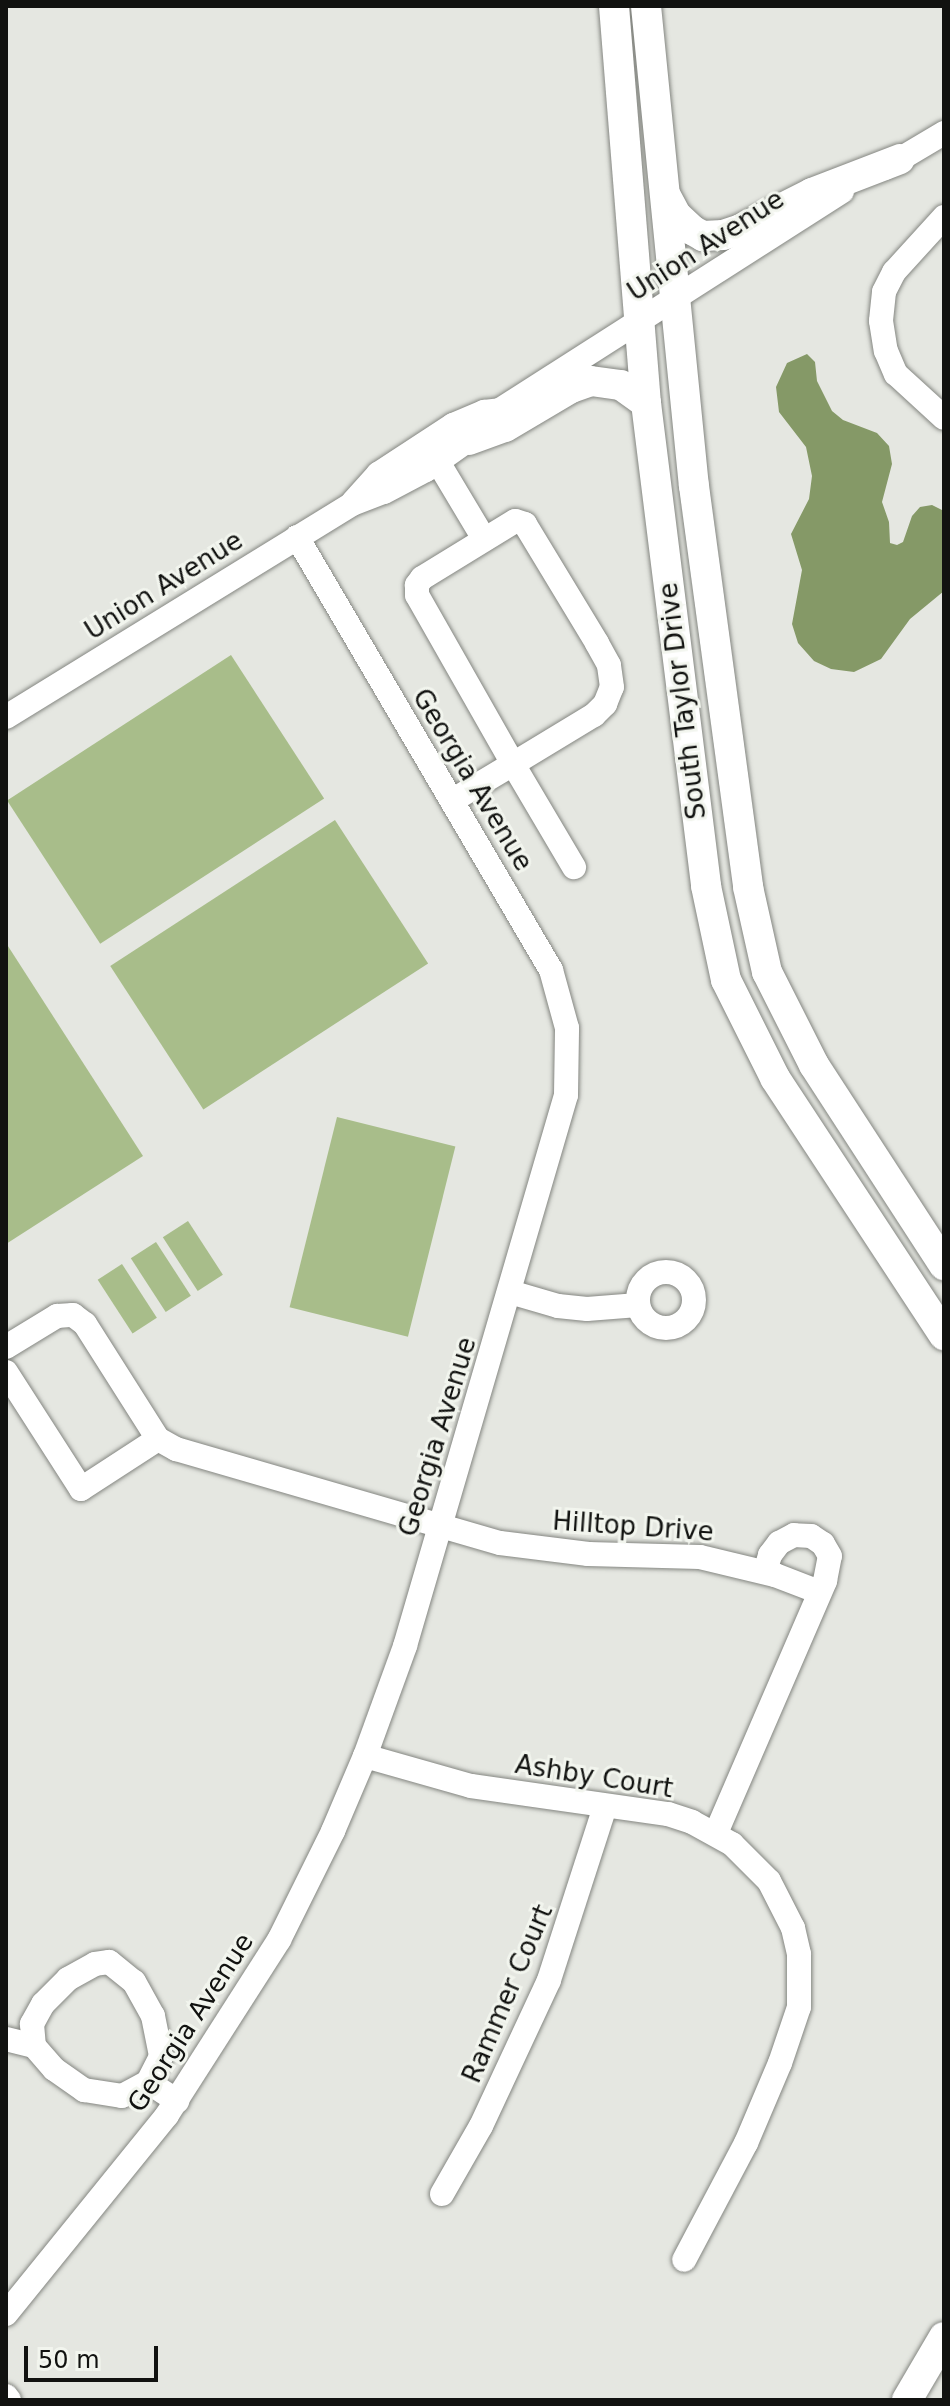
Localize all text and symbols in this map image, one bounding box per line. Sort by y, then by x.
street label: Union Avenue [622,184,790,308]
street label: Union Avenue [79,525,249,647]
street label: South Taylor Drive [653,581,713,821]
street label: Georgia Avenue [405,683,539,877]
street label: Georgia Avenue [393,1334,483,1540]
street label: Hilltop Drive [551,1506,715,1548]
street label: Ashby Court [513,1749,675,1805]
street label: Rammer Court [456,1900,560,2088]
street label: Georgia Avenue [122,1928,260,2118]
scale bar [28,2330,162,2380]
text: 50 m [38,2346,100,2374]

